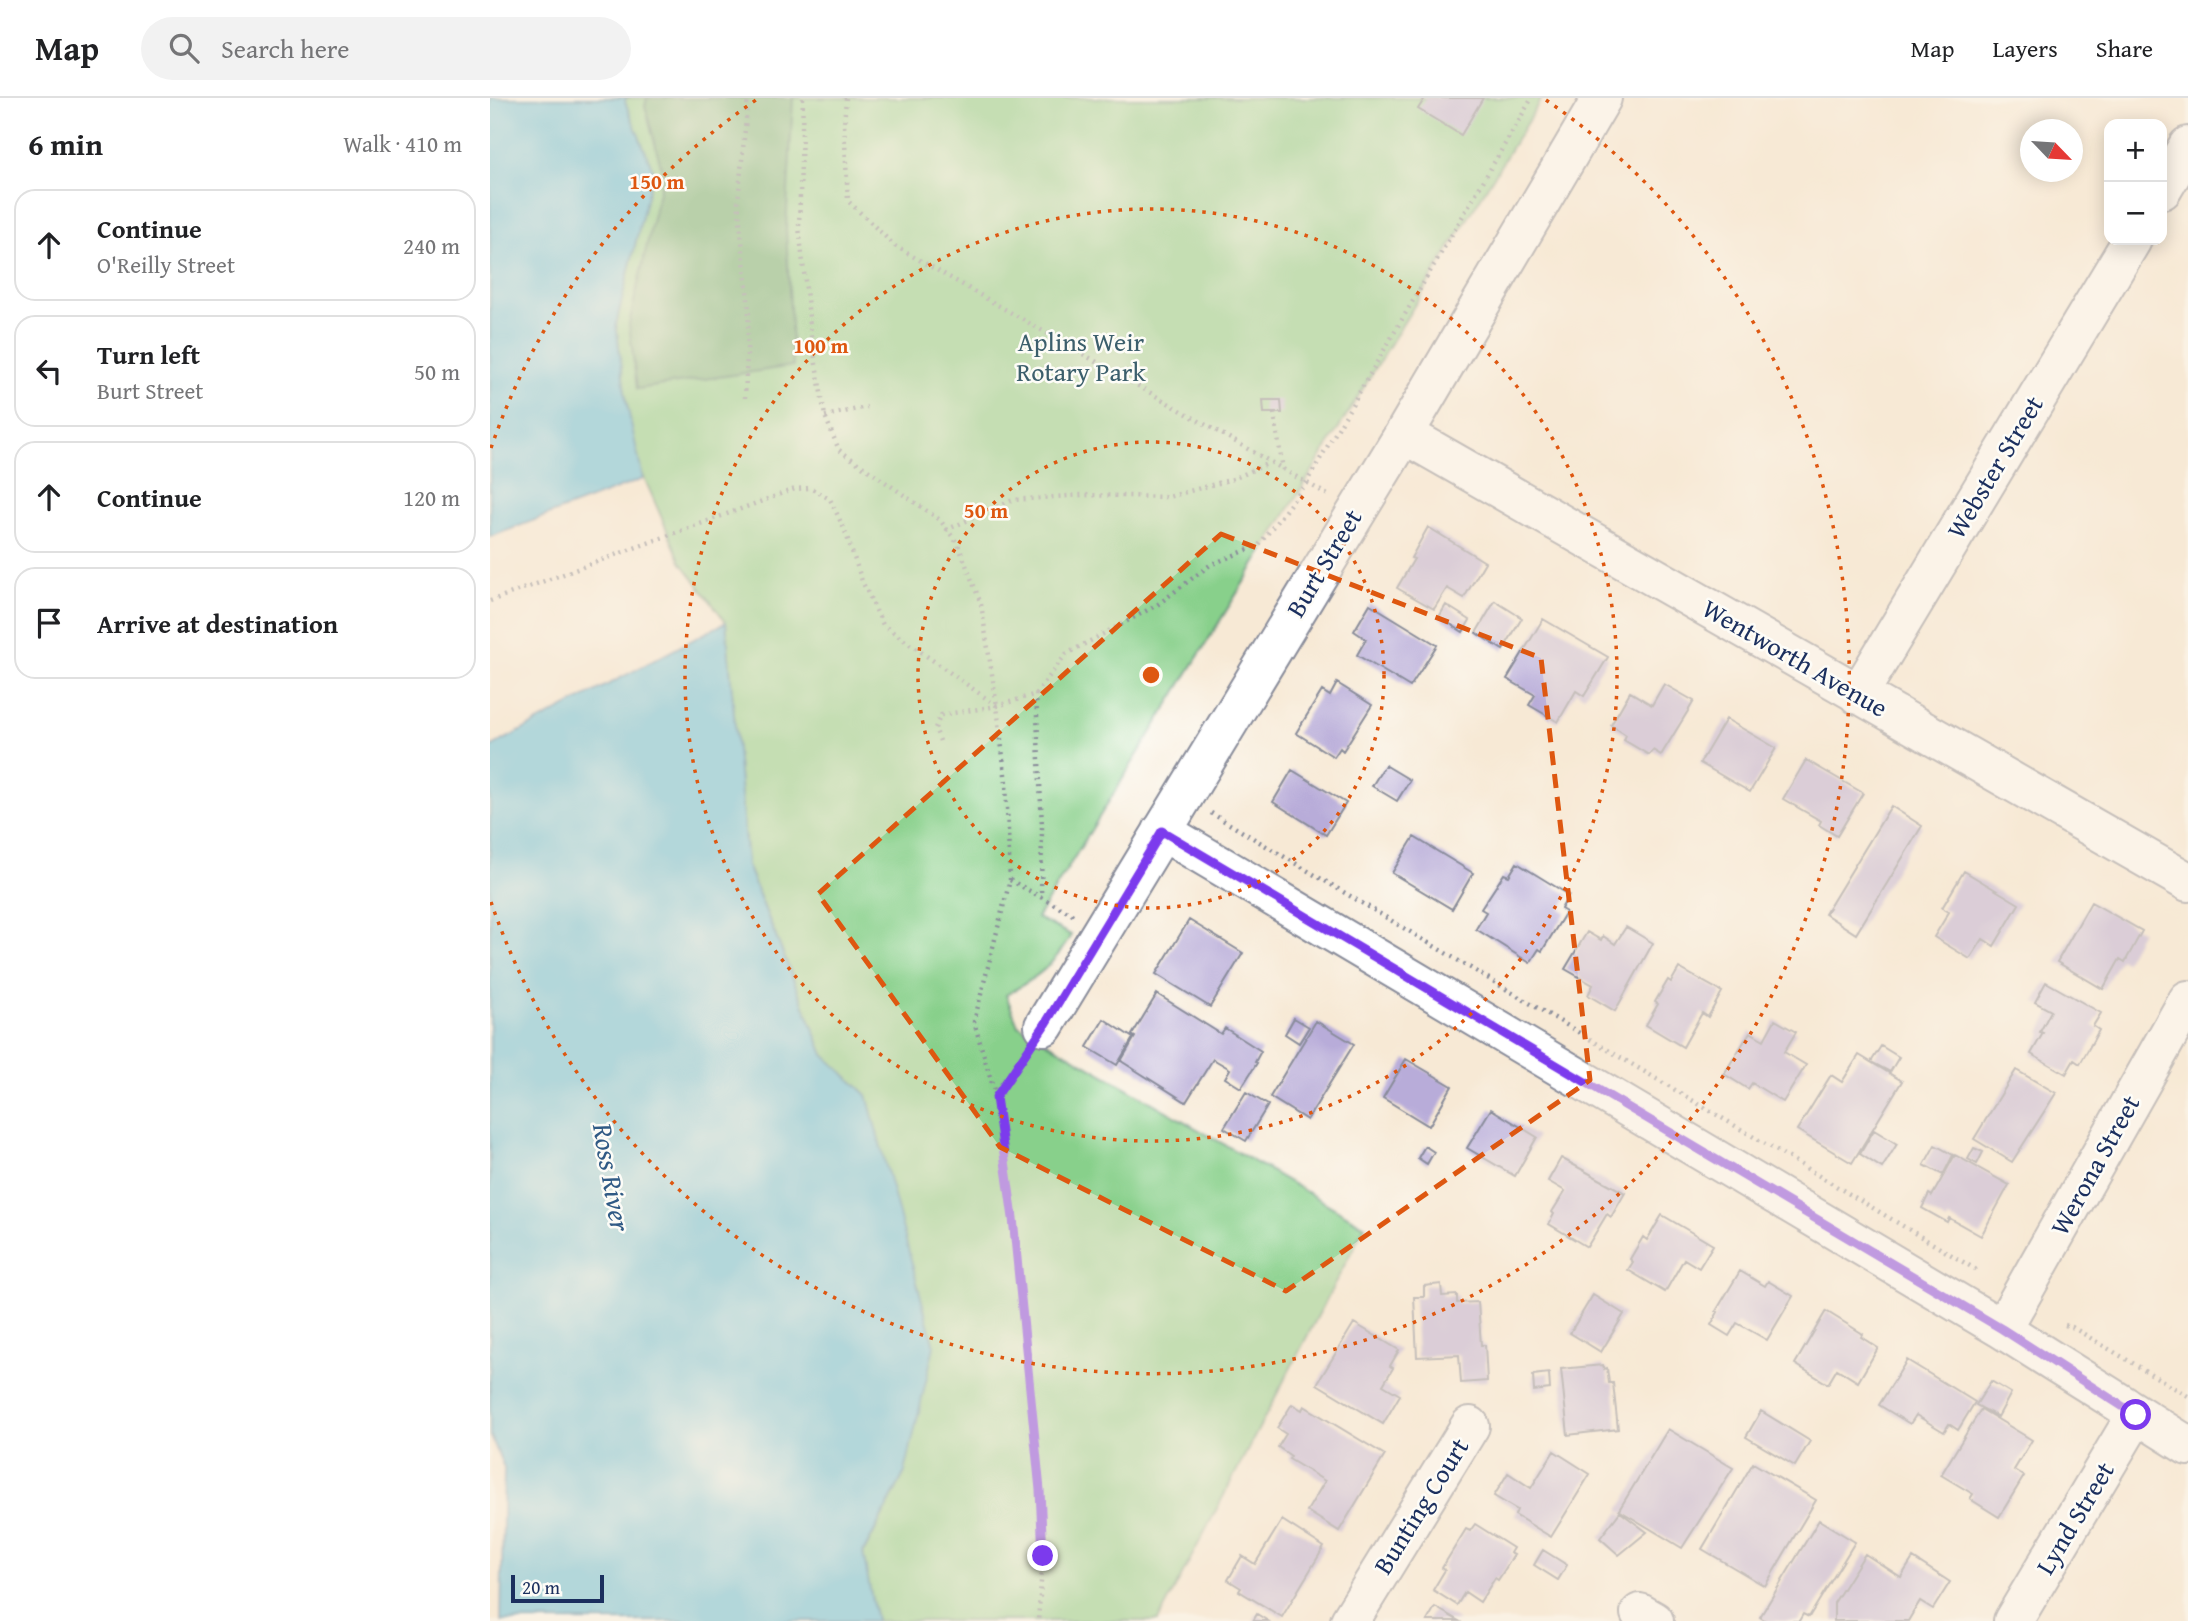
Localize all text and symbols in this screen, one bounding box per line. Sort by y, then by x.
search box [141,17,631,80]
text: Map [35,24,99,72]
icon: search [165,29,203,67]
text: Search here [221,29,349,68]
text: Map [1911,31,1954,66]
text: Layers [1992,31,2058,66]
text: Share [2096,31,2153,66]
north arrow [2020,119,2083,182]
map controls [2104,119,2167,245]
button: + [2104,119,2167,182]
text: 6 min [28,122,103,166]
text: Walk · 410 m [343,127,462,160]
text: 150 m [629,166,685,197]
button: − [2104,182,2167,245]
text: Continue [97,209,202,248]
icon: ahead [30,226,68,264]
text: 240 m [403,229,460,262]
text: O'Reilly Street [97,248,235,281]
park label: Aplins Weir Rotary Park [1016,322,1146,391]
text: 100 m [793,330,849,361]
text: Turn left [97,335,200,374]
icon: left [30,352,68,390]
text: 50 m [414,355,460,388]
text: Burt Street [97,374,203,407]
street label: Webster Street [1936,388,2053,546]
icon: ahead [30,478,68,516]
text: Continue [97,478,202,517]
text: 120 m [403,481,460,514]
text: 50 m [964,495,1008,526]
street label: Burt Street [1276,501,1371,624]
street label: Wentworth Avenue [1695,589,1895,727]
icon: arrive [30,604,68,642]
text: Arrive at destination [97,604,338,643]
centre of rings [1139,663,1163,687]
street label: Werona Street [2040,1087,2149,1242]
water label: Ross River [583,1119,642,1236]
route start [2120,1399,2151,1430]
street label: Bunting Court [1363,1430,1478,1582]
street label: Lynd Street [2026,1454,2124,1582]
route end [1027,1540,1058,1571]
scale bar [511,1572,604,1604]
text: 20 m [522,1573,560,1601]

